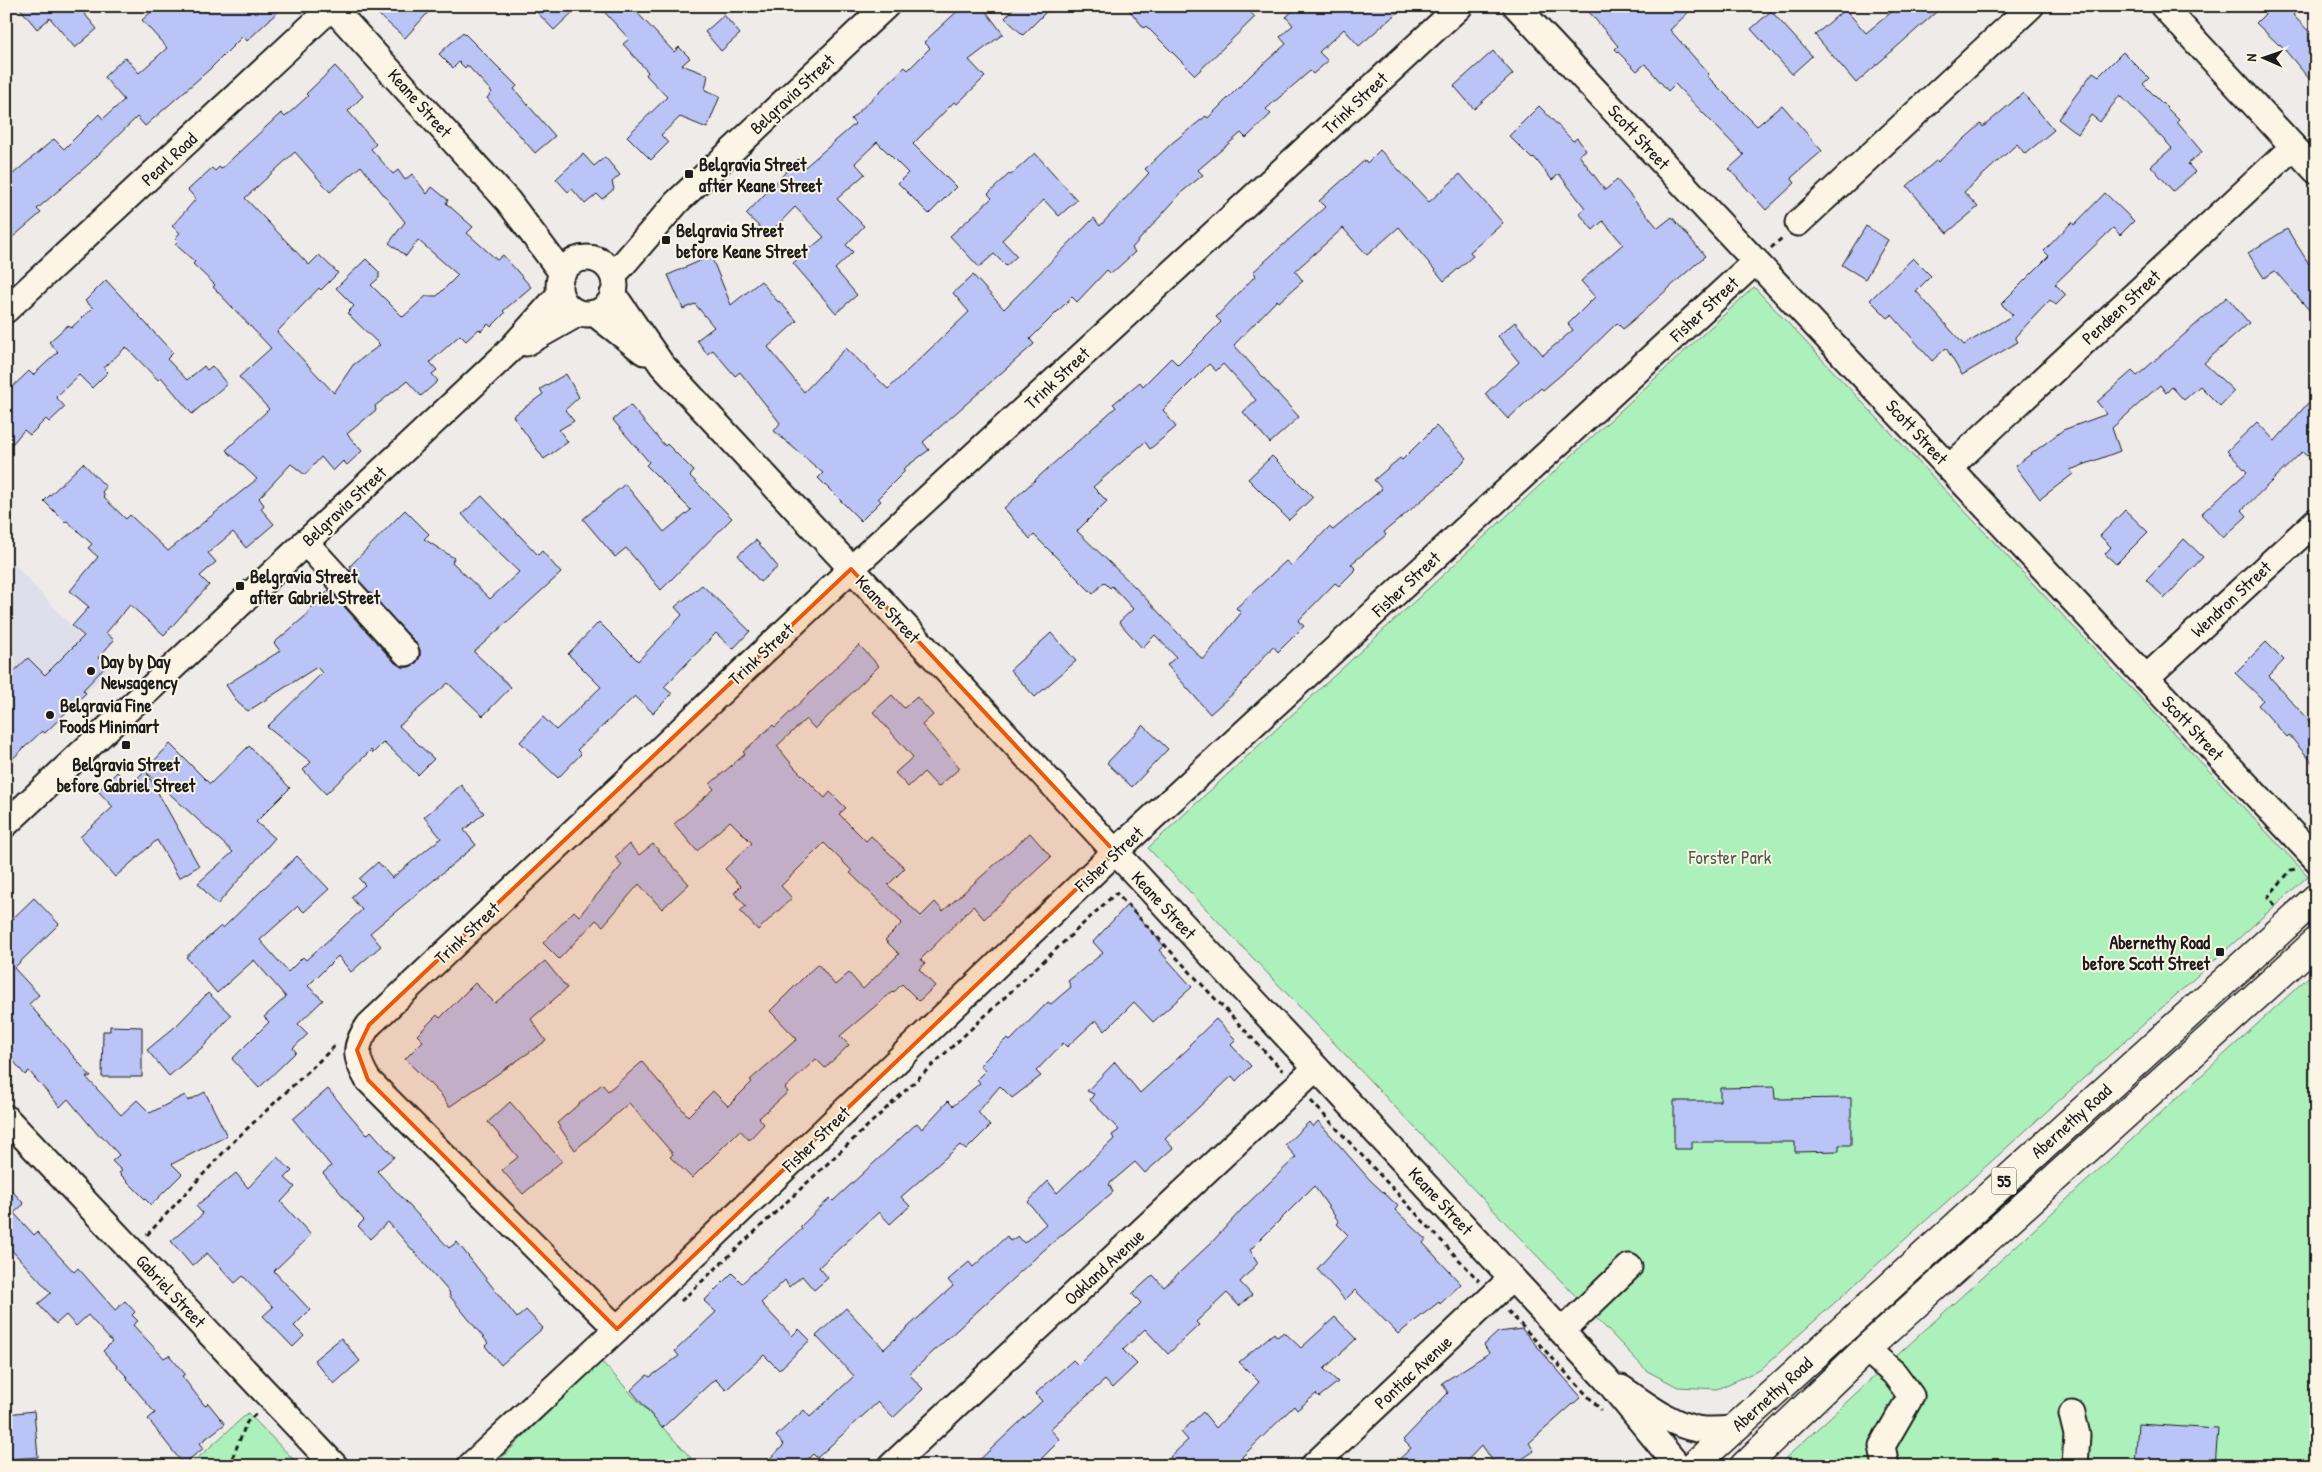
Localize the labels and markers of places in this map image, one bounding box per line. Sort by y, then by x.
place label: Belgravia Street after Keane Street [699,152,823,198]
marker: Belgravia Street after Keane Street [683,168,695,180]
place label: Belgravia Street before Keane Street [676,218,808,264]
marker: Belgravia Street before Keane Street [660,234,672,246]
place label: Belgravia Street after Gabriel Street [250,564,381,610]
marker: Belgravia Street after Gabriel Street [234,580,246,592]
place label: Day by Day Newsagency [101,649,178,696]
marker: Day by Day Newsagency [85,665,97,677]
place label: Belgravia Fine Foods Minimart [59,693,159,739]
marker: Belgravia Fine Foods Minimart [44,709,56,721]
marker: Belgravia Street before Gabriel Street [120,739,132,751]
place label: Belgravia Street before Gabriel Street [57,752,196,798]
place label: Abernethy Road before Scott Street [2083,930,2211,976]
marker: Abernethy Road before Scott Street [2214,946,2226,958]

